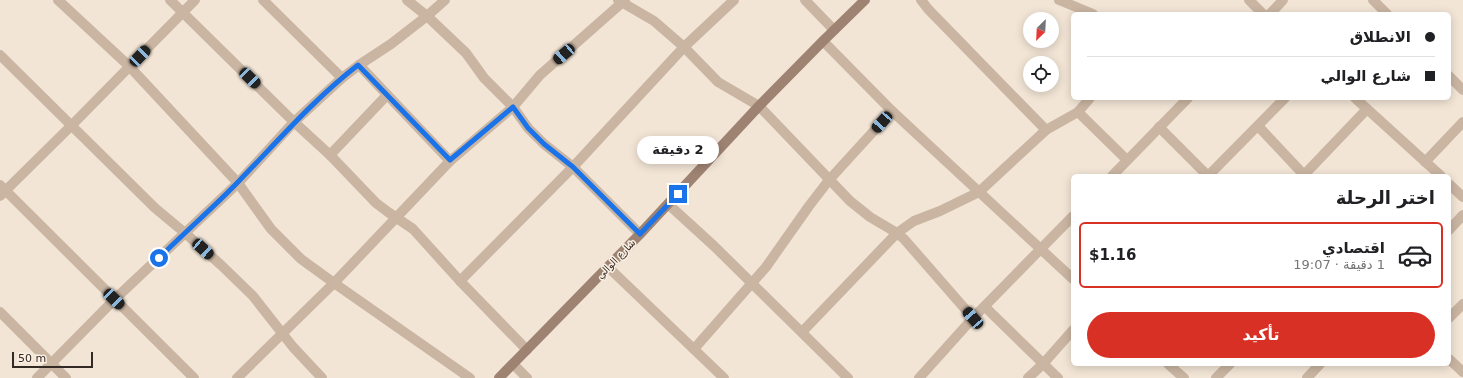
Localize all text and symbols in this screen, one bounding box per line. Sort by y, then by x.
north arrow [1023,12,1059,48]
map controls [1023,12,1059,92]
text: الانطلاق [1350,28,1411,46]
car [551,42,577,66]
car [127,43,153,69]
button: locate [1023,56,1059,92]
car [237,65,263,91]
text: شارع الوالي [1320,67,1411,85]
car [870,109,894,135]
callout: 2 دقيقة [637,136,719,164]
text: 2 دقيقة [652,142,704,157]
route end [669,185,687,203]
text: اختر الرحلة [1336,187,1435,208]
car [190,237,216,261]
street label: شارع الوالي [594,237,638,282]
icon: car [1397,237,1433,273]
text: اقتصادي [1322,239,1385,257]
text: $1.16 [1089,246,1136,264]
route start [150,249,168,267]
text: 1 دقيقة · 19:07 [1293,257,1385,272]
car [101,286,127,312]
car [961,305,985,331]
button: تأكيد [1087,312,1435,358]
scale bar [12,350,93,369]
text: 50 m [18,352,46,365]

